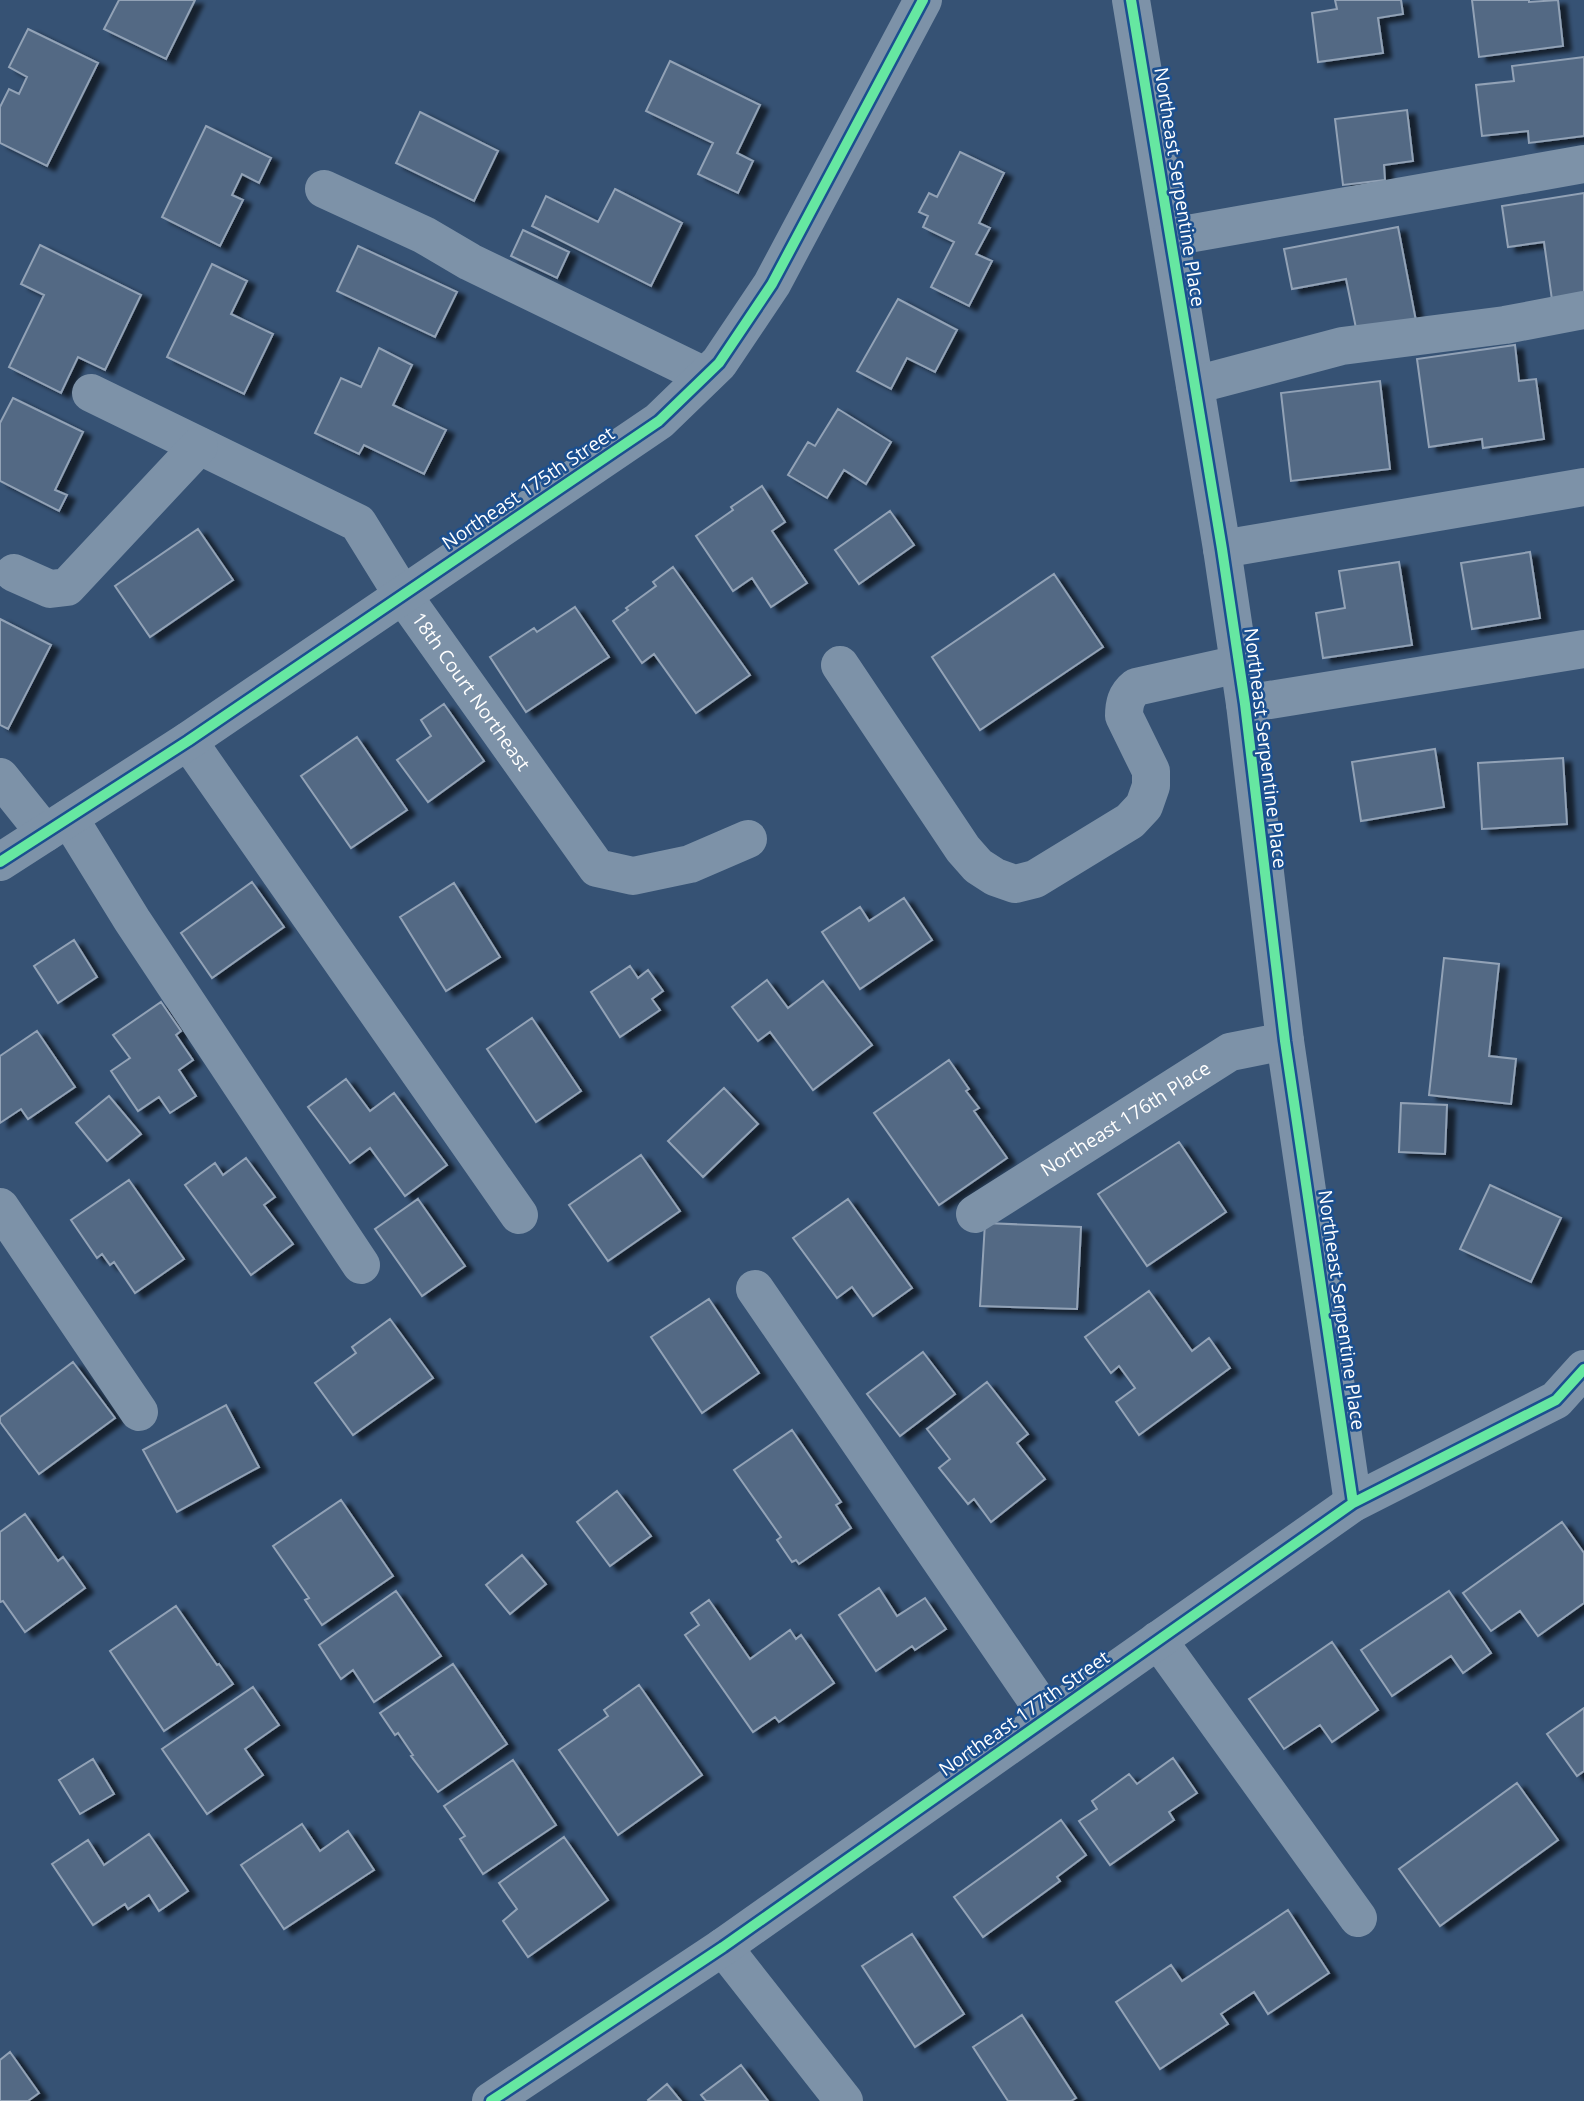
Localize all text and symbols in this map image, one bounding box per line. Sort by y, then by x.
street label: Northeast Serpentine Place [1148,65,1212,309]
street label: Northeast 175th Street [437,420,620,556]
street label: 18th Court Northeast [406,607,537,776]
street label: Northeast Serpentine Place [1238,626,1294,870]
street label: Northeast 176th Place [1035,1055,1215,1182]
street label: Northeast Serpentine Place [1312,1188,1372,1432]
street label: Northeast 177th Street [933,1644,1115,1782]

